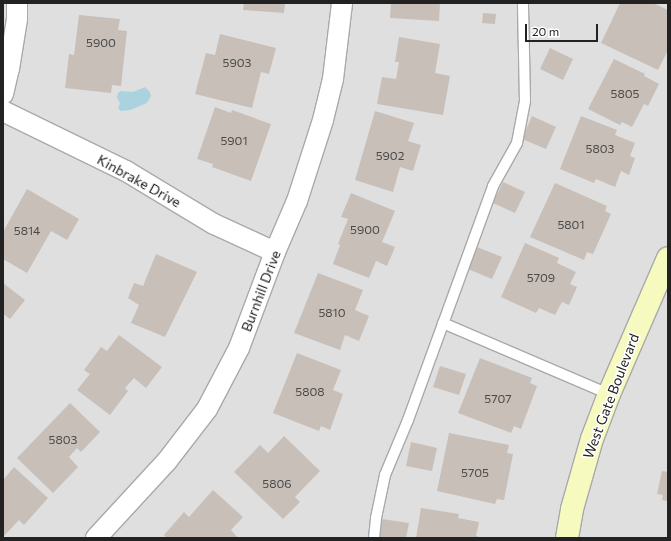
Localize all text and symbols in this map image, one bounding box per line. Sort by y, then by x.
scale bar [527,16,600,42]
text: 20 m [532,24,559,38]
house number: 5900 [86,36,116,50]
house number: 5903 [223,56,251,70]
house number: 5805 [611,87,639,101]
house number: 5901 [220,134,248,148]
house number: 5803 [586,142,614,156]
house number: 5902 [376,149,404,163]
street label: Kinbrake Drive [94,151,184,211]
house number: 5801 [557,218,585,232]
house number: 5900 [350,223,380,237]
house number: 5814 [14,224,40,238]
street label: Burnhill Drive [238,248,284,334]
house number: 5709 [527,271,555,285]
house number: 5810 [318,306,346,320]
street label: West Gate Boulevard [579,331,643,461]
house number: 5808 [295,385,325,399]
house number: 5707 [484,392,512,406]
house number: 5803 [49,433,77,447]
house number: 5705 [461,466,489,480]
house number: 5806 [262,477,292,491]

